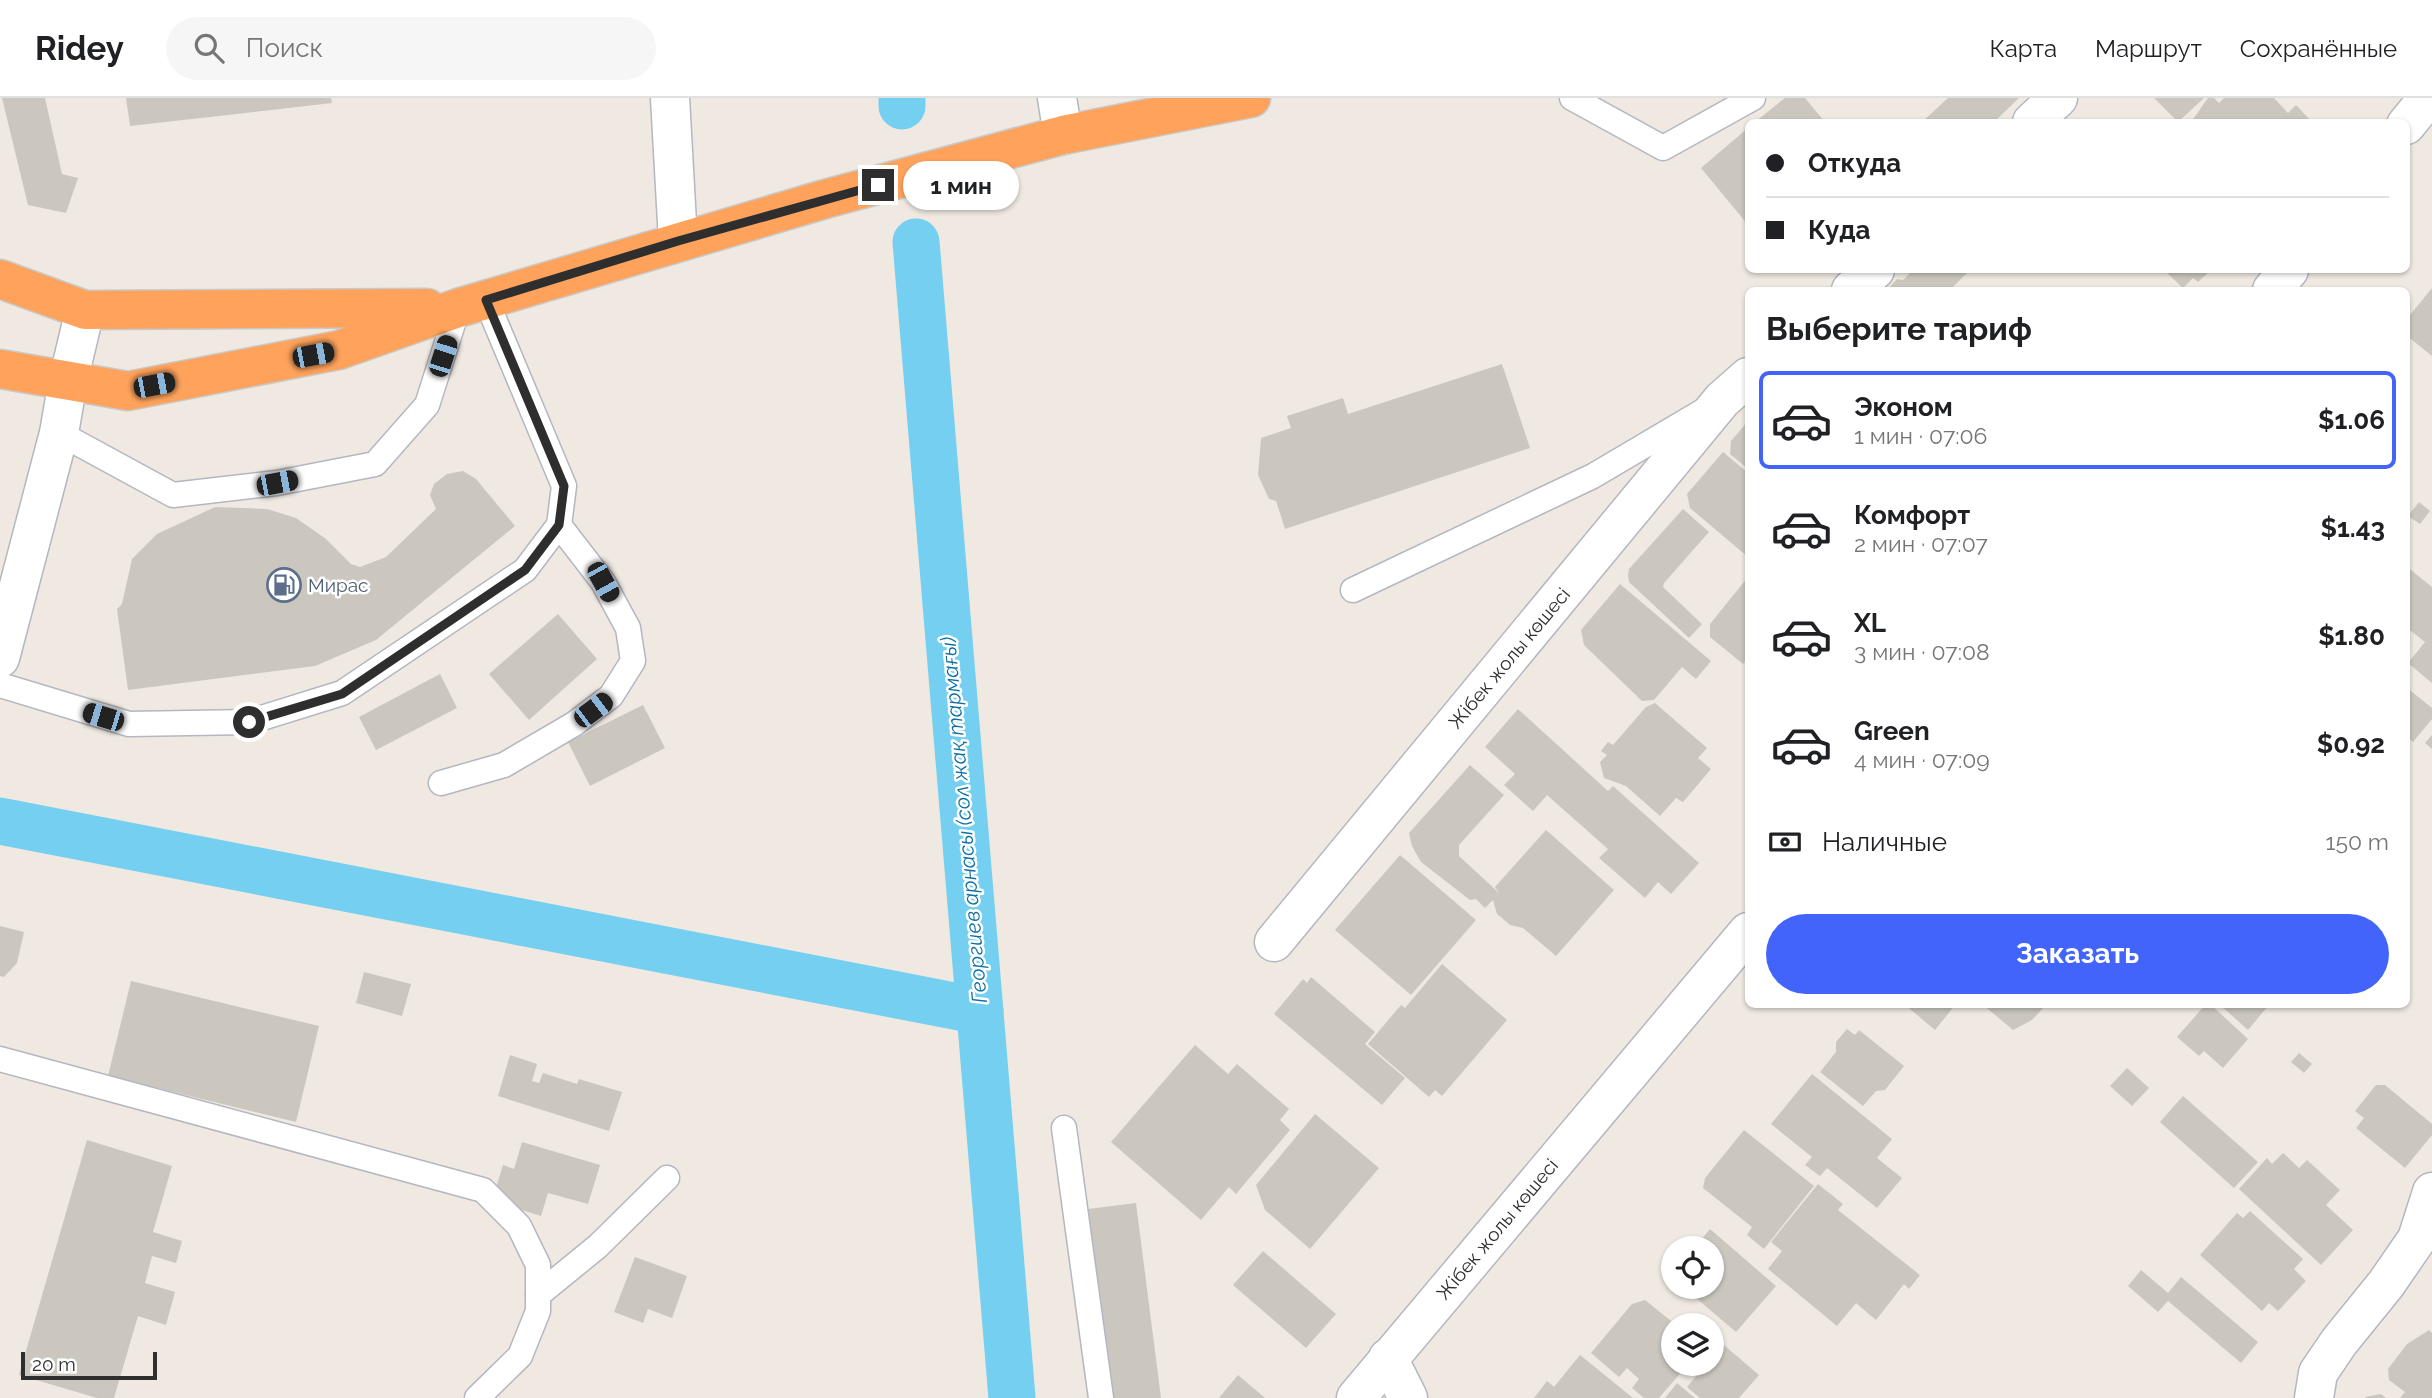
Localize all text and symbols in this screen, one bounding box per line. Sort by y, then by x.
search box [166,17,656,80]
text: Ridey [35,29,124,68]
icon: search [190,29,228,67]
text: Поиск [246,33,323,63]
text: Карта [1989,34,2057,63]
text: Маршрут [2095,34,2202,63]
text: Сохранённые [2240,34,2397,63]
text: Откуда [1808,148,1901,178]
callout: 1 мин [903,160,1018,210]
route end [862,169,894,201]
text: 1 мин [930,172,992,199]
text: Куда [1808,215,1871,245]
text: Выберите тариф [1766,310,2032,347]
car [427,333,460,379]
car [291,341,336,369]
car [132,371,177,399]
icon: car [1770,389,1833,452]
text: Эконом [1854,392,1953,422]
text: $1.06 [2318,405,2385,435]
text: 1 мин · 07:06 [1854,422,1987,449]
car [255,469,300,497]
icon: car [1770,497,1833,560]
text: Комфорт [1854,500,1970,530]
text: $1.43 [2320,513,2385,543]
text: 2 мин · 07:07 [1854,530,1988,557]
car [584,559,623,605]
fuel station icon: Мирас [265,566,303,604]
place label: Мирас [308,574,368,596]
street label: Жібек жолы көшесі [1444,583,1574,733]
icon: car [1770,605,1833,668]
text: XL [1854,608,1886,638]
text: $1.80 [2318,621,2385,651]
water label: Георгиев арнасы (сол жақ тармағы) [935,635,992,1004]
text: 3 мин · 07:08 [1854,638,1990,665]
car [570,689,617,731]
car [80,701,127,733]
route start [233,706,265,738]
icon: car [1770,713,1833,776]
text: Green [1854,716,1930,746]
text: $0.92 [2317,729,2385,759]
text: 4 мин · 07:09 [1854,746,1990,773]
icon: cash [1766,823,1804,861]
text: Наличные [1822,827,1947,857]
text: 150 m [2326,828,2389,855]
button: Заказать [1766,914,2389,994]
street label: Жібек жолы көшесі [1432,1154,1562,1304]
map controls [1661,1236,1724,1376]
button: locate [1661,1236,1724,1299]
button: layers [1661,1313,1724,1376]
scale bar [21,1349,158,1381]
text: 20 m [32,1353,76,1375]

